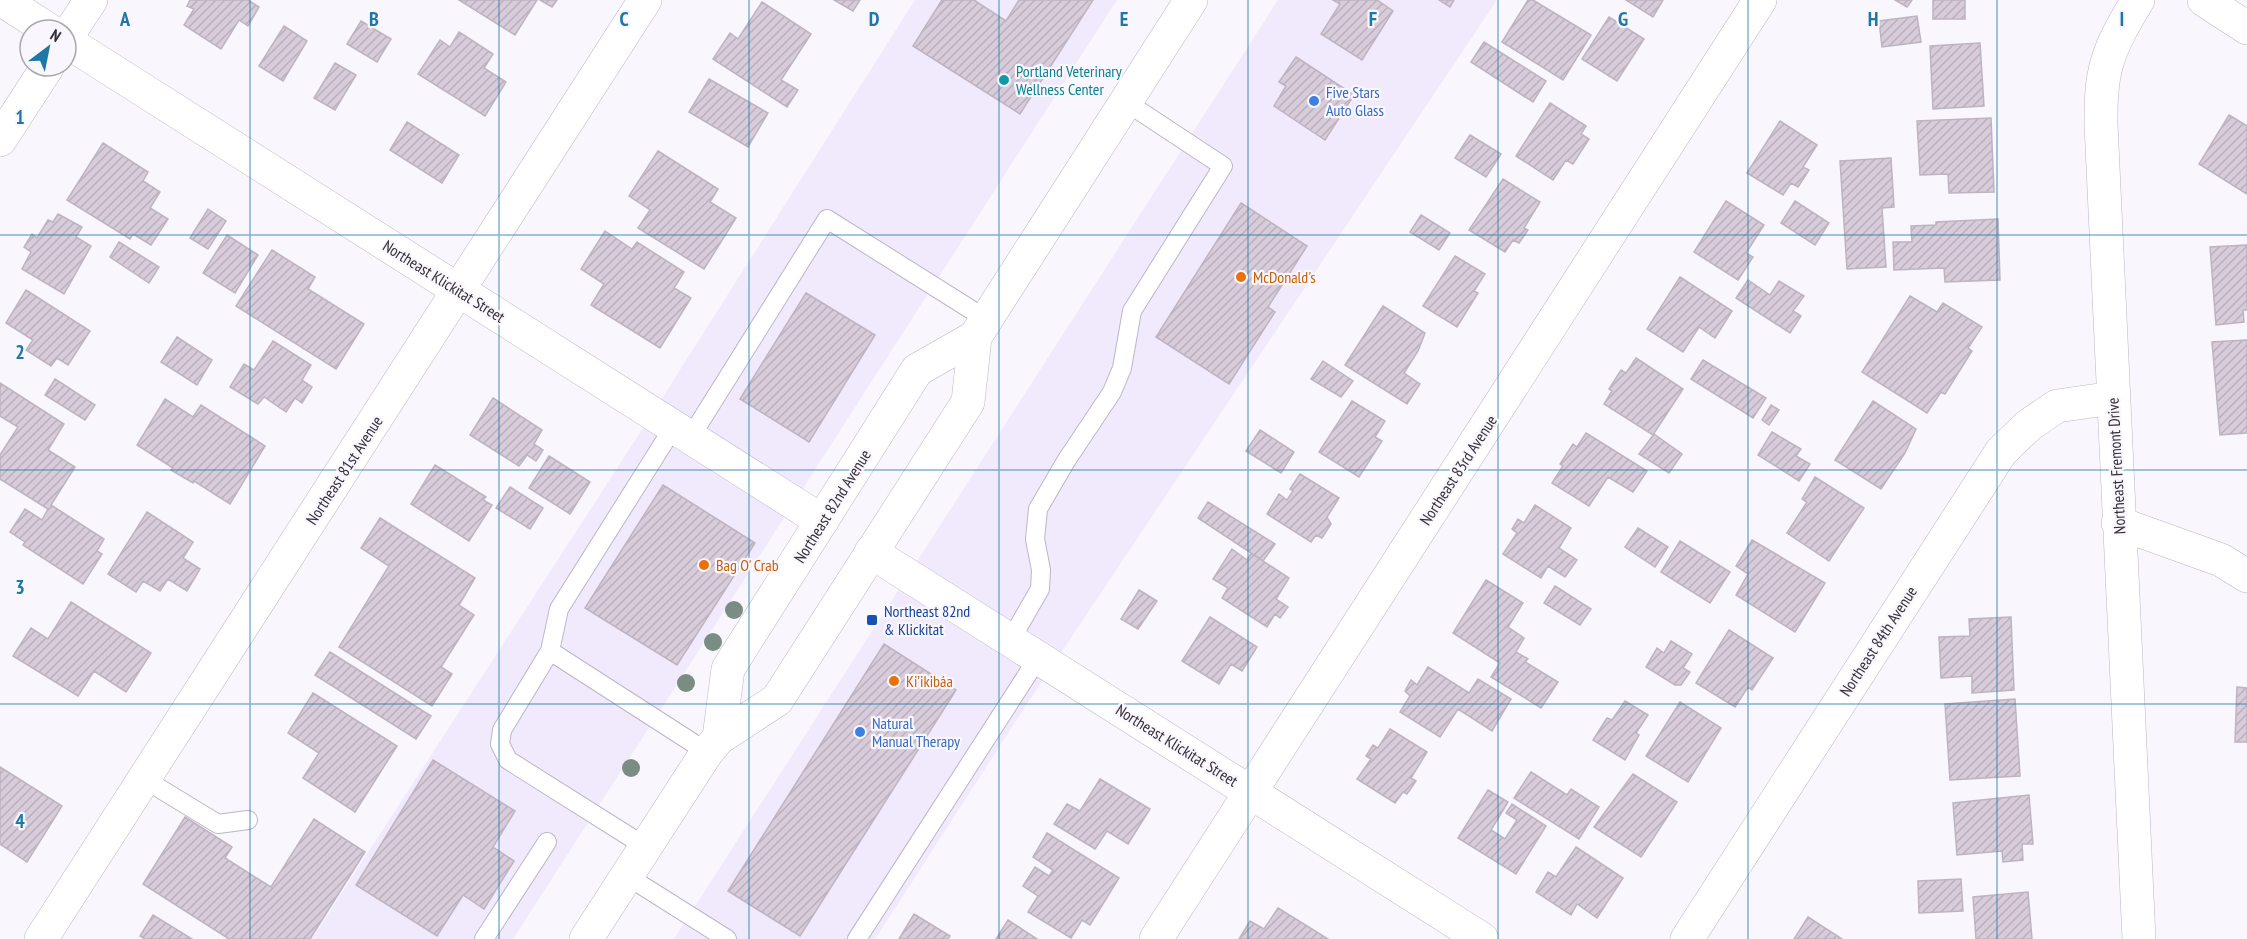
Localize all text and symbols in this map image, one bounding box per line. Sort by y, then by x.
text: A [119,6,131,32]
text: B [369,6,379,32]
text: C [619,6,629,32]
text: D [869,6,880,32]
text: E [1120,6,1128,32]
text: F [1369,6,1377,32]
text: G [1618,6,1628,32]
text: H [1868,6,1878,32]
text: I [2120,6,2124,32]
north arrow [18,18,78,78]
text: N [47,25,65,46]
place label: Portland Veterinary Wellness Center [1016,61,1122,99]
marker: Portland Veterinary Wellness Center [997,73,1011,87]
place label: Five Stars Auto Glass [1326,82,1384,120]
marker: Five Stars Auto Glass [1307,94,1321,108]
text: 1 [15,104,25,130]
street label: Northeast Klickitat Street [379,235,509,327]
place label: McDonald's [1253,267,1316,287]
marker: McDonald's [1234,270,1248,284]
text: 2 [15,339,25,365]
street label: Northeast Fremont Drive [2102,397,2130,535]
street label: Northeast 83rd Avenue [1415,411,1501,529]
street label: Northeast 81st Avenue [301,412,387,528]
street label: Northeast 82nd Avenue [789,446,875,566]
place label: Bag O' Crab [716,555,779,575]
marker: Bag O' Crab [697,558,711,572]
text: 3 [15,574,25,600]
street label: Northeast 84th Avenue [1835,582,1921,700]
place label: Northeast 82nd & Klickitat [884,601,970,639]
marker: Northeast 82nd & Klickitat [865,613,879,627]
place label: Ki’ikibáa [906,671,953,691]
marker: Ki’ikibáa [887,674,901,688]
street label: Northeast Klickitat Street [1112,699,1242,791]
place label: Natural Manual Therapy [872,713,960,751]
marker: Natural Manual Therapy [853,725,867,739]
text: 4 [15,808,25,834]

